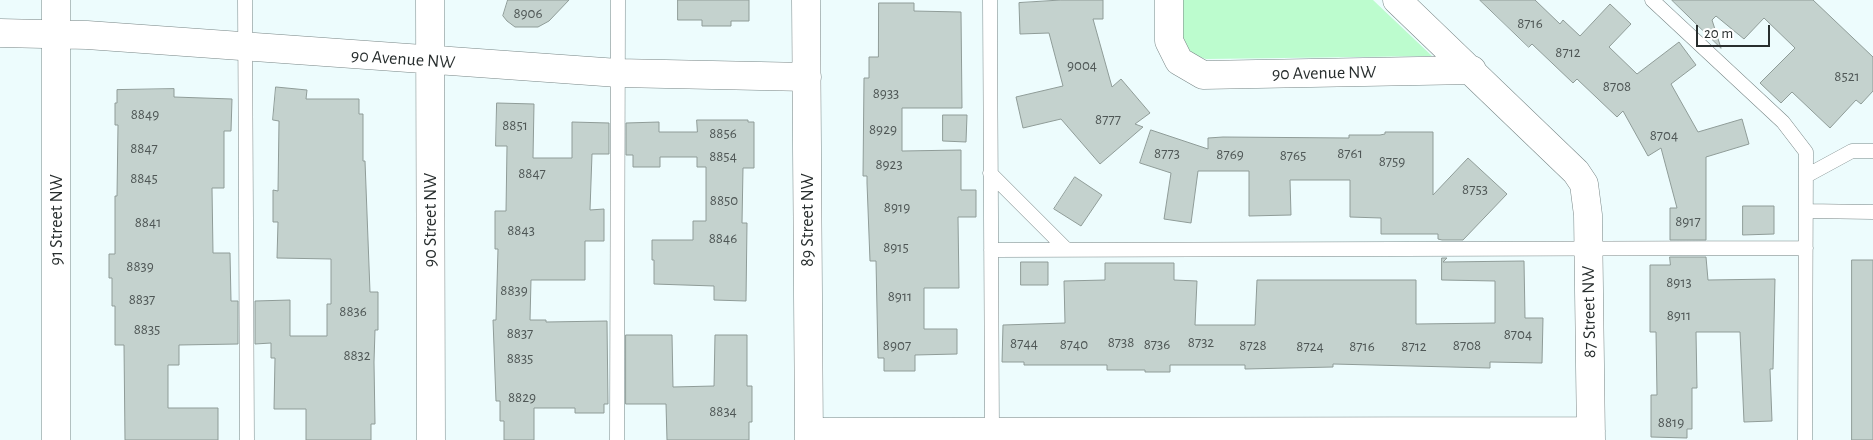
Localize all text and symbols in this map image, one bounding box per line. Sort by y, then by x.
house number: 8906 [513,4,543,22]
house number: 8716 [1517,14,1543,32]
scale bar [1698,15,1772,47]
text: 20 m [1704,26,1733,41]
house number: 8712 [1555,43,1581,61]
street label: 90 Avenue NW [350,45,456,73]
house number: 9004 [1067,56,1097,74]
street label: 90 Avenue NW [1272,61,1376,85]
house number: 8521 [1834,67,1860,85]
house number: 8708 [1603,77,1631,95]
house number: 8933 [873,84,899,102]
house number: 8849 [131,105,159,123]
house number: 8777 [1095,110,1121,128]
house number: 8851 [502,116,528,134]
house number: 8929 [869,120,897,138]
house number: 8856 [709,124,737,142]
house number: 8704 [1650,126,1678,144]
house number: 8847 [130,139,158,157]
house number: 8773 [1154,144,1180,162]
house number: 8761 [1337,144,1363,162]
house number: 8769 [1216,145,1244,163]
house number: 8765 [1280,146,1306,164]
house number: 8854 [709,147,737,165]
house number: 8759 [1379,152,1405,170]
house number: 8923 [875,155,903,173]
house number: 8847 [518,164,546,182]
house number: 8845 [130,169,158,187]
street label: 90 Street NW [420,173,442,267]
street label: 89 Street NW [797,173,819,267]
street label: 91 Street NW [46,174,68,266]
house number: 8753 [1462,180,1488,198]
house number: 8850 [710,191,738,209]
house number: 8919 [884,198,910,216]
house number: 8917 [1675,212,1701,230]
house number: 8841 [135,213,161,231]
house number: 8843 [507,221,535,239]
house number: 8846 [709,229,737,247]
house number: 8915 [883,238,909,256]
house number: 8839 [126,257,154,275]
street label: 87 Street NW [1577,266,1601,358]
house number: 8913 [1666,273,1692,291]
house number: 8839 [500,281,528,299]
house number: 8911 [888,287,912,305]
house number: 8837 [129,290,155,308]
house number: 8836 [339,302,367,320]
house number: 8911 [1667,306,1691,324]
house number: 8835 [134,320,160,338]
house number: 8837 [507,324,533,342]
house number: 8704 [1504,325,1532,343]
house number: 8738 [1108,333,1134,351]
house number: 8732 [1188,333,1214,351]
house number: 8744 [1010,334,1038,352]
house number: 8740 [1060,335,1088,353]
house number: 8736 [1144,335,1170,353]
house number: 8907 [883,336,911,354]
house number: 8728 [1239,336,1267,354]
house number: 8708 [1453,336,1481,354]
house number: 8724 [1296,337,1324,355]
house number: 8716 [1349,337,1375,355]
house number: 8712 [1401,337,1427,355]
house number: 8832 [343,346,371,364]
house number: 8835 [507,349,533,367]
house number: 8829 [508,388,536,406]
house number: 8834 [709,402,737,420]
house number: 8819 [1658,413,1684,431]

